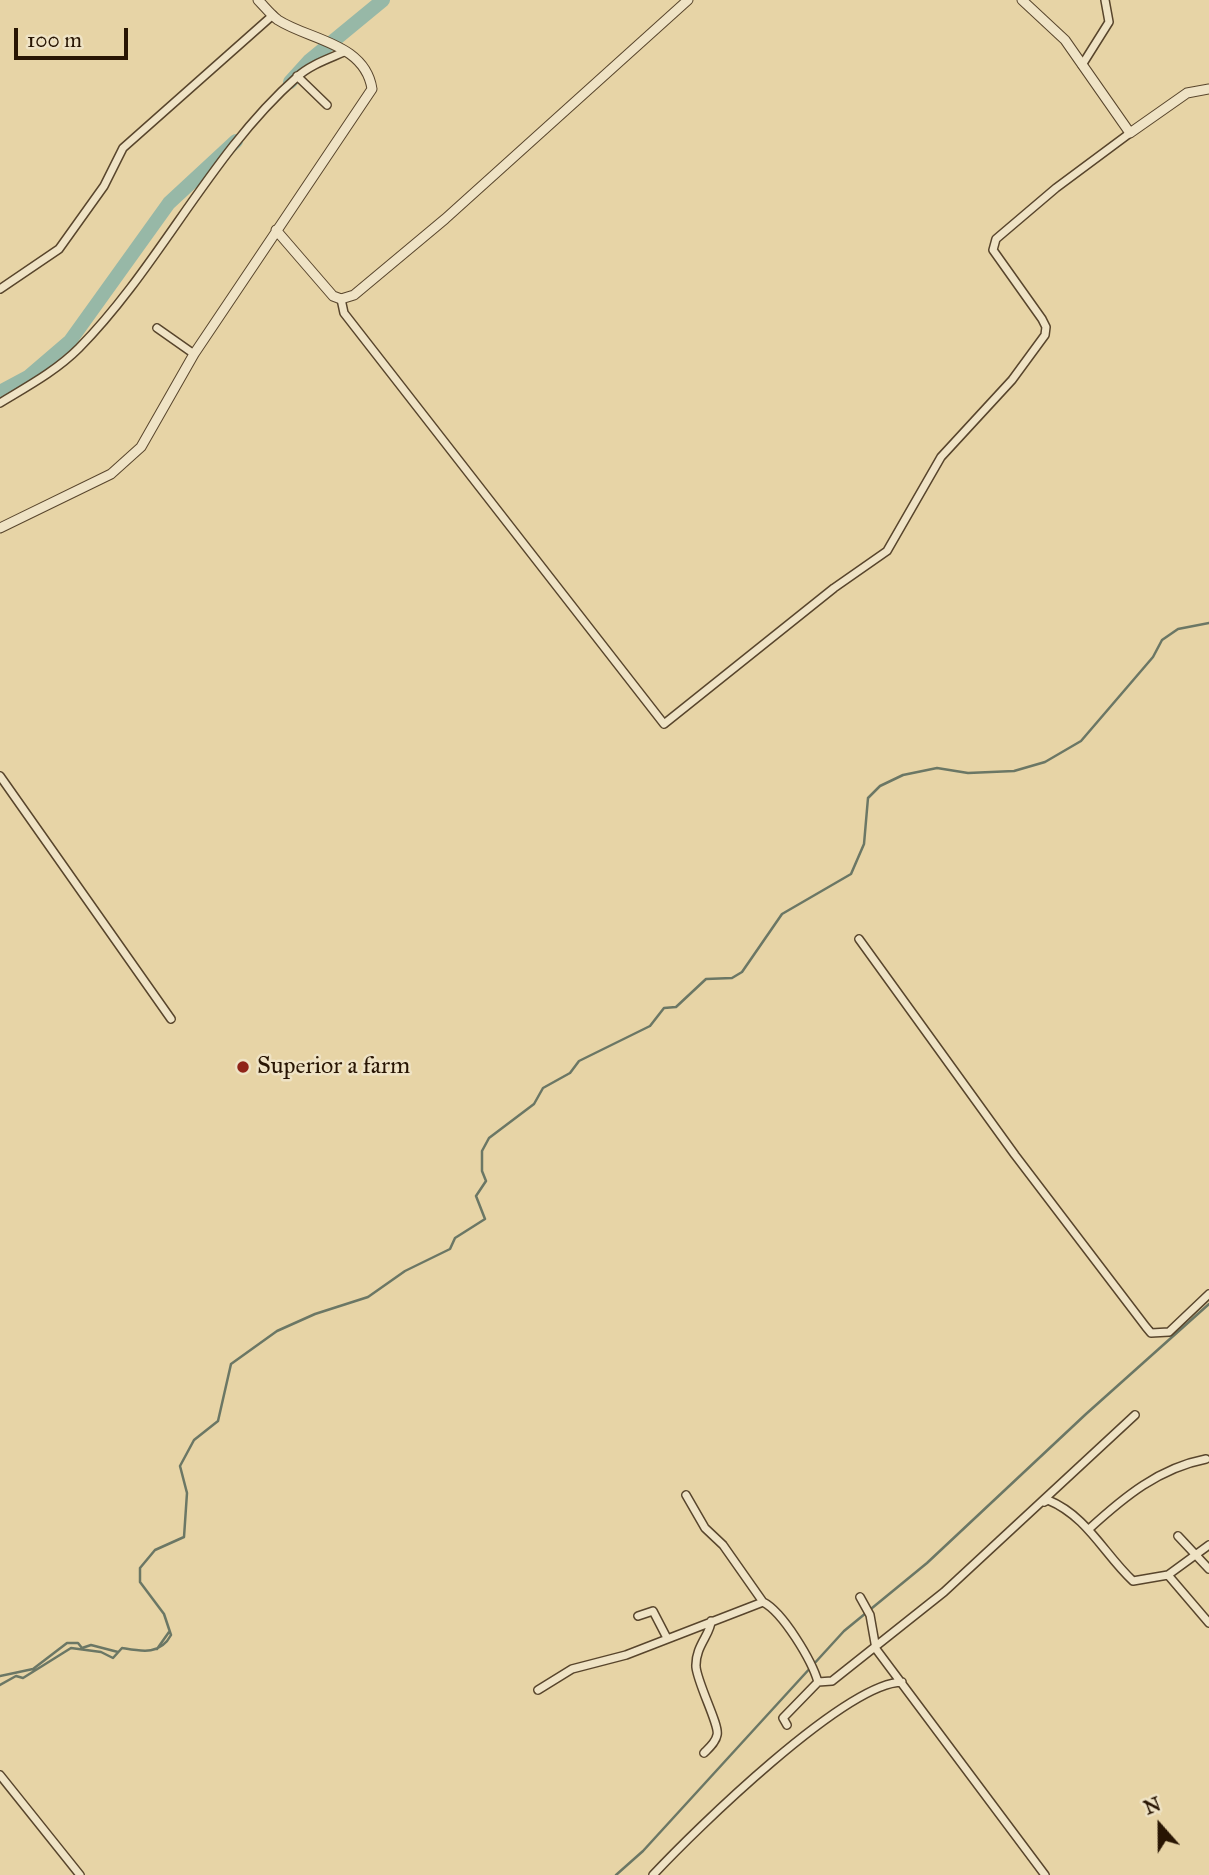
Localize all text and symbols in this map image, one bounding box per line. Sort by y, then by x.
scale bar [18,14,131,58]
text: 100 m [27,27,82,53]
place label: Superior a farm [257,1053,410,1081]
marker: Superior a farm [235,1059,251,1075]
north arrow [1125,1791,1195,1861]
text: N [1141,1792,1164,1820]

